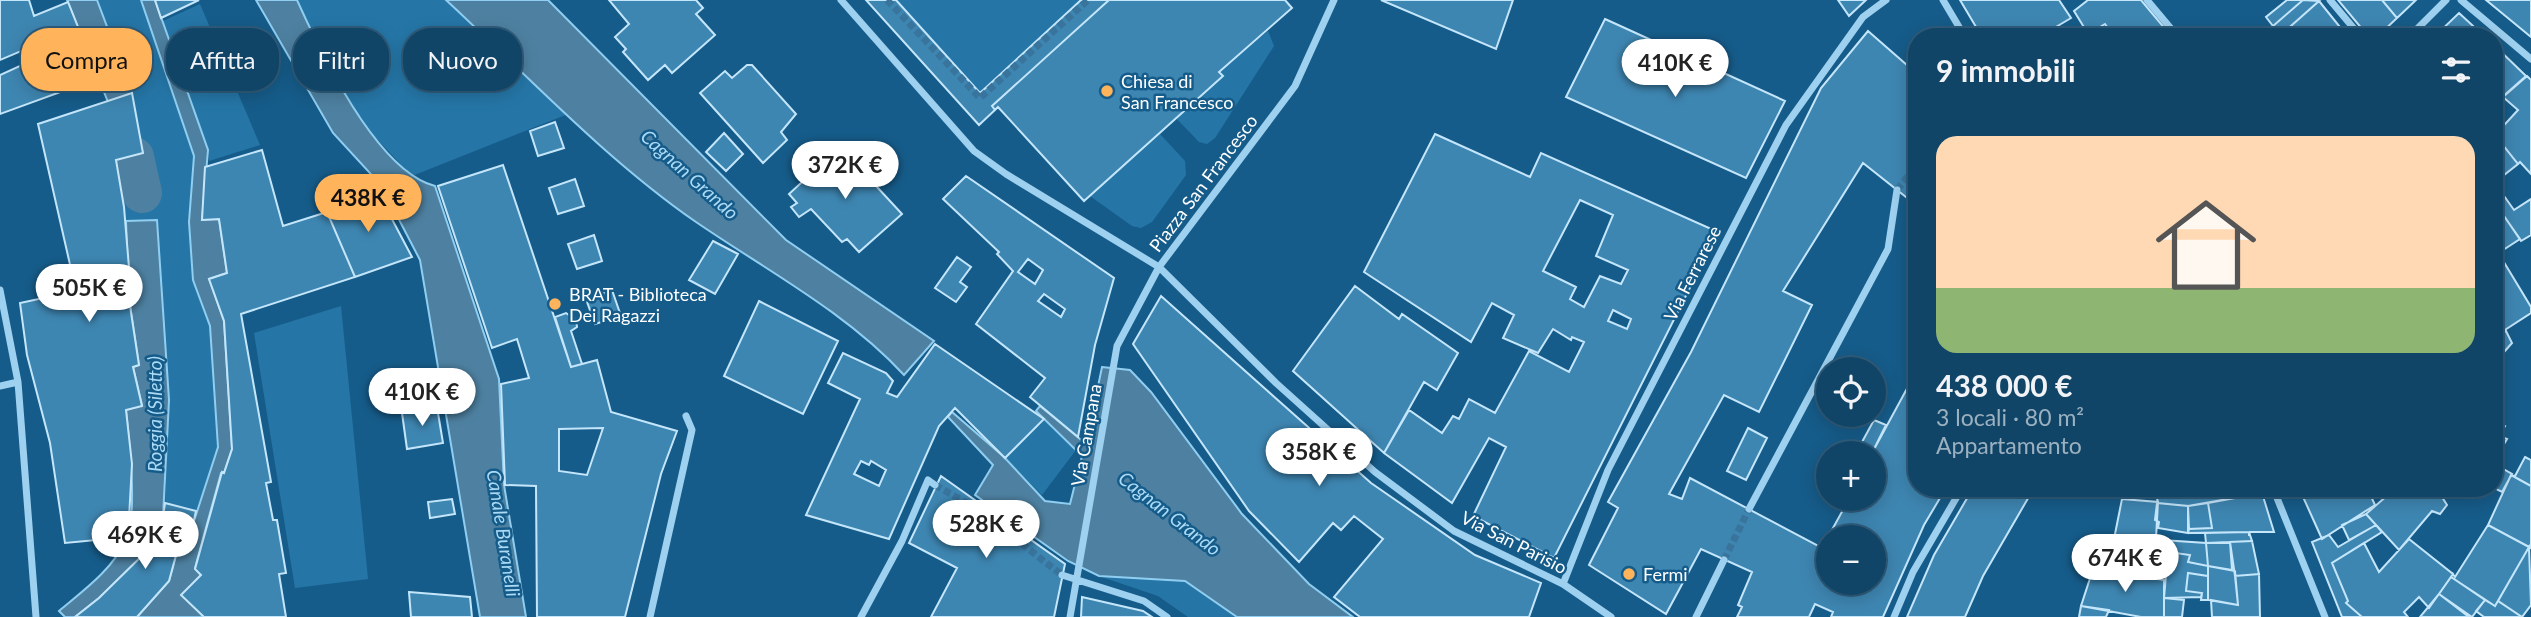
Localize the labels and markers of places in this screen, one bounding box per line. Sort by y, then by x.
pin: 410K € [1618,40,1732,99]
place label: Chiesa di San Francesco [1121,70,1233,113]
marker: Chiesa di San Francesco [1099,83,1115,99]
pin: 372K € [788,142,902,201]
pin: 438K € [311,174,425,234]
pin: 505K € [32,264,146,324]
place label: BRAT - Biblioteca Dei Ragazzi [569,283,707,326]
marker: BRAT - Biblioteca Dei Ragazzi [547,296,563,312]
pin: 410K € [365,368,479,428]
pin: 358K € [1262,428,1376,488]
pin: 528K € [929,500,1043,560]
pin: 469K € [88,512,202,571]
pin: 674K € [2068,534,2182,594]
place label: Fermi [1643,563,1688,585]
marker: Fermi [1621,566,1637,582]

